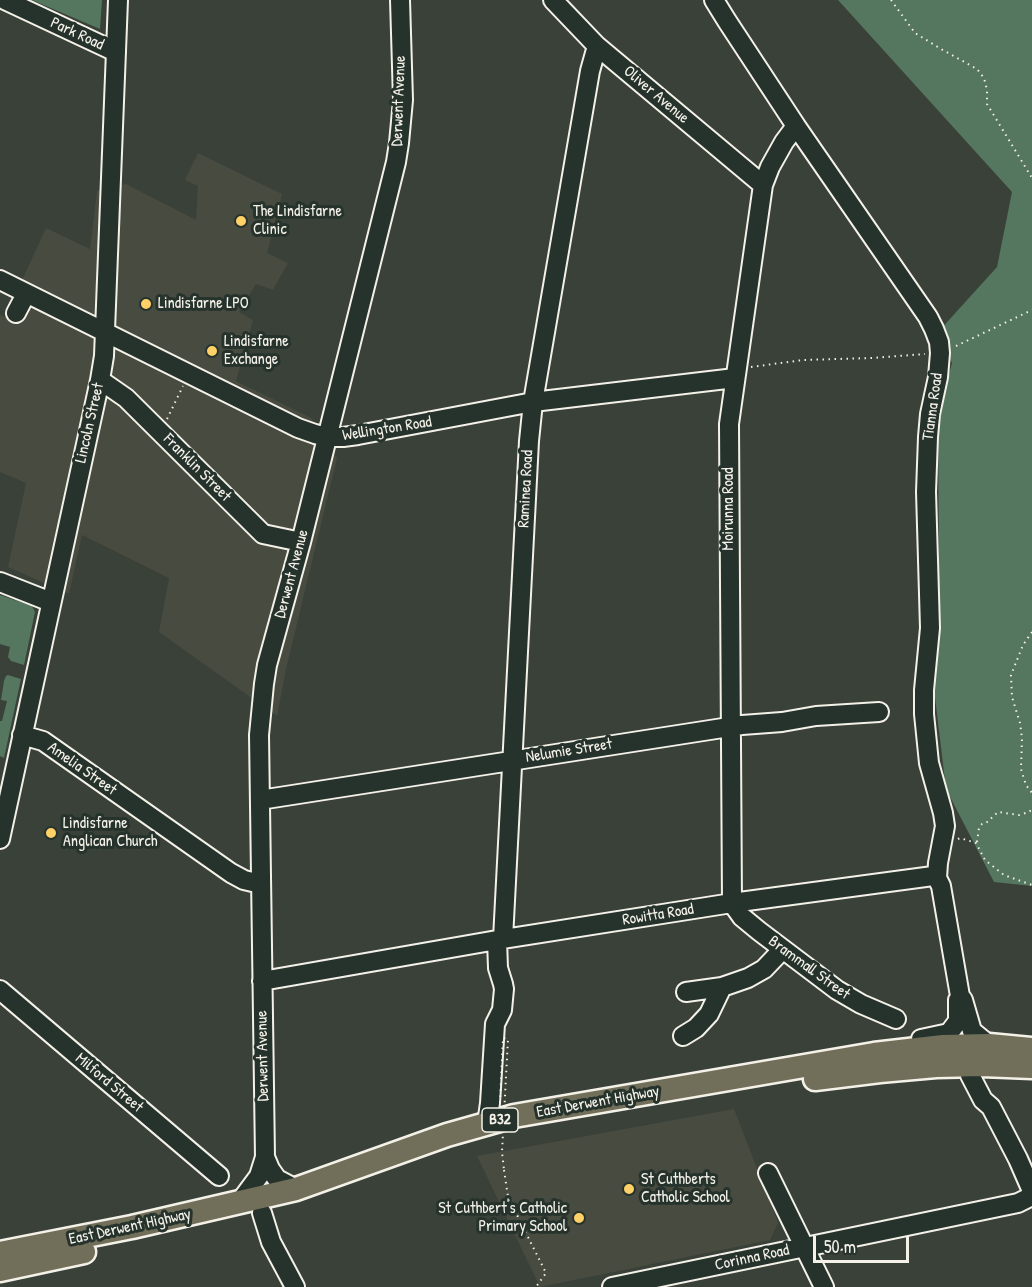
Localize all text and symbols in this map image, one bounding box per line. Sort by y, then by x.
street label: Park Road [47,13,107,55]
street label: Derwent Avenue [388,55,410,147]
street label: Oliver Avenue [619,62,693,128]
place label: The Lindisfarne Clinic [253,202,342,240]
marker: The Lindisfarne Clinic [234,214,248,228]
place label: Lindisfarne LPO [158,294,249,314]
marker: Lindisfarne LPO [139,297,153,311]
place label: Lindisfarne Exchange [224,332,289,370]
marker: Lindisfarne Exchange [205,344,219,358]
street label: Tianna Road [919,372,947,442]
street label: Lincoln Street [71,381,109,465]
street label: Wellington Road [341,412,433,446]
street label: Franklin Street [159,430,235,506]
street label: Raminea Road [514,450,538,528]
street label: Moirunna Road [719,468,739,550]
street label: Derwent Avenue [271,528,313,620]
street label: Nelumie Street [524,735,614,767]
street label: Amelia Street [44,738,120,800]
place label: Lindisfarne Anglican Church [63,814,157,852]
marker: Lindisfarne Anglican Church [44,826,58,840]
street label: Rowitta Road [621,900,695,930]
street label: Brammall Street [764,932,854,1004]
street label: Derwent Avenue [253,1010,273,1102]
street label: Milford Street [71,1049,147,1117]
street label: East Derwent Highway [535,1082,661,1122]
road number: B32 [482,1108,518,1132]
place label: St Cuthberts Catholic School [641,1170,730,1208]
marker: St Cuthberts Catholic School [622,1182,636,1196]
place label: St Cuthbert's Catholic Primary School [438,1199,567,1237]
street label: East Derwent Highway [67,1205,193,1249]
marker: St Cuthbert's Catholic Primary School [572,1211,586,1225]
scale bar [816,1224,912,1262]
text: 50 m [824,1234,856,1259]
street label: Corinna Road [713,1241,791,1275]

